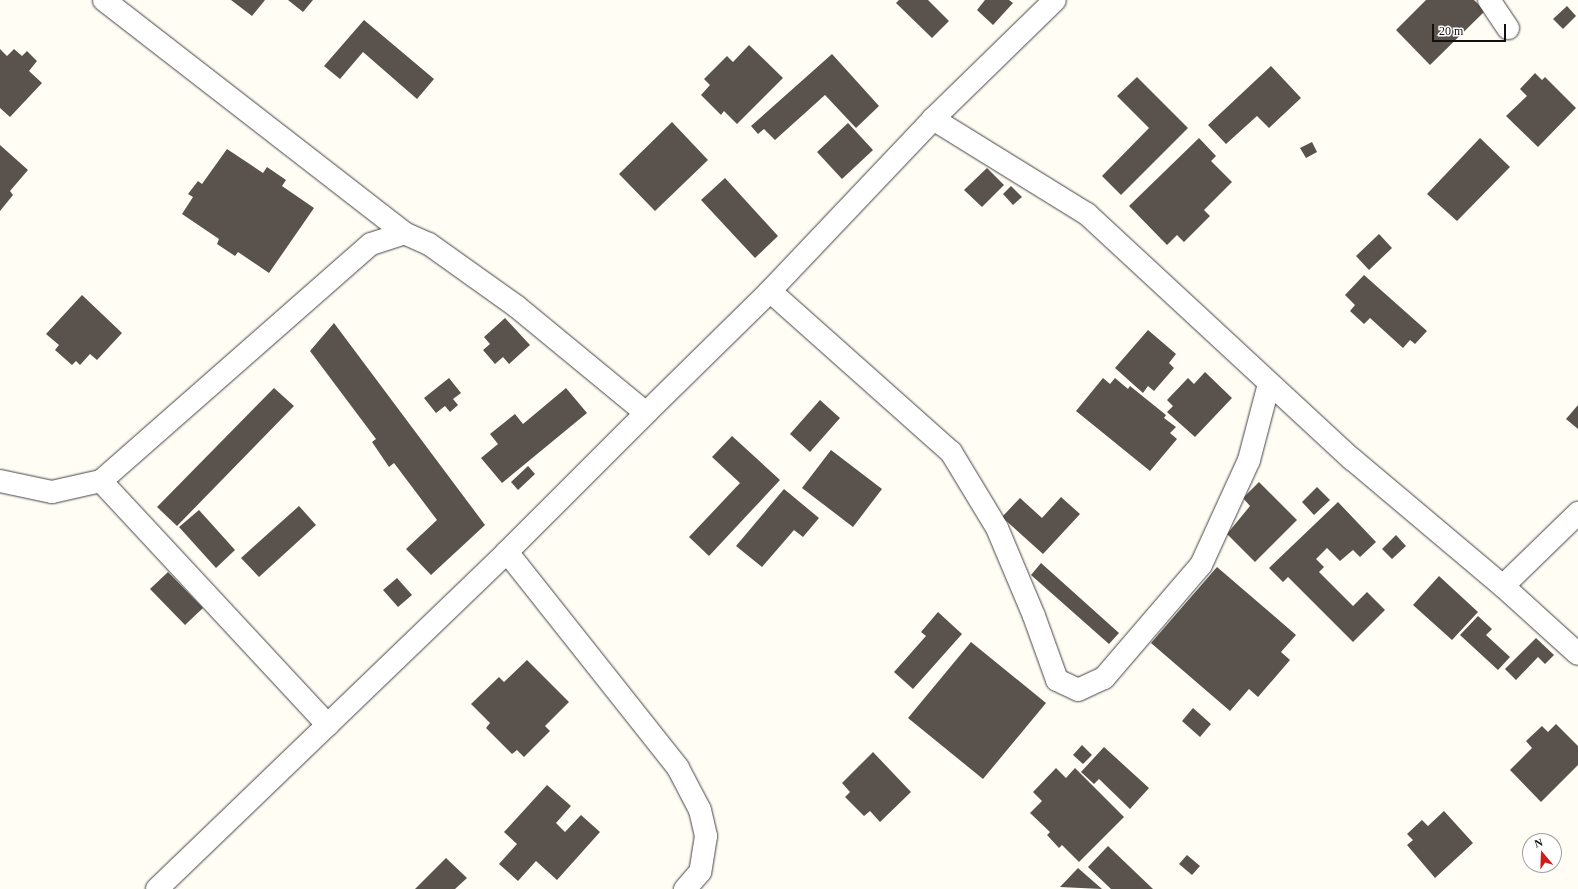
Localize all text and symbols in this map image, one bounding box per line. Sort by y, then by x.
scale bar [1434,16,1508,42]
text: 20 m [1439,24,1463,38]
north arrow [1522,833,1562,873]
text: N [1533,836,1544,850]

